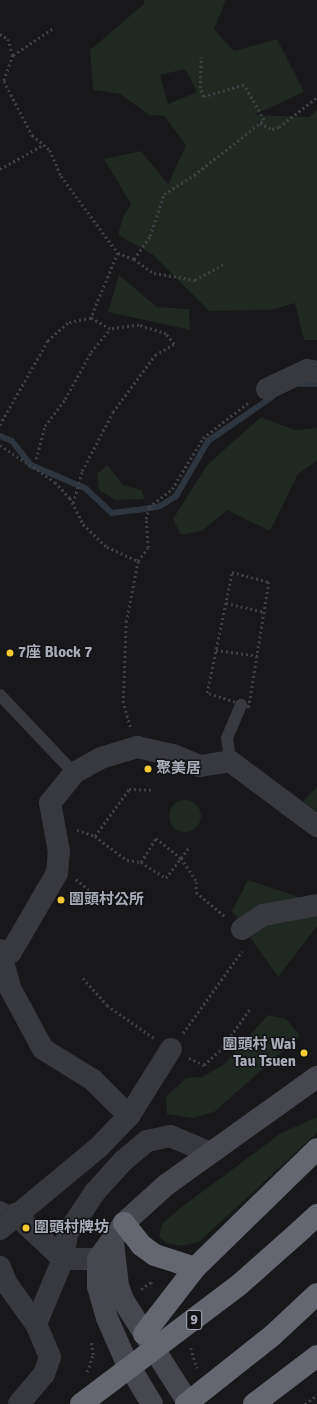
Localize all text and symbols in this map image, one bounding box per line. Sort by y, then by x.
place label: 7座 Block 7 [18,644,92,662]
marker: 7座 Block 7 [5,648,15,658]
place label: 聚美居 [156,760,201,778]
marker: 聚美居 [143,764,153,774]
place label: 圍頭村公所 [69,891,144,909]
marker: 圍頭村公所 [56,895,66,905]
place label: 圍頭村 Wai Tau Tsuen [222,1035,296,1070]
marker: 圍頭村 Wai Tau Tsuen [299,1048,309,1058]
place label: 圍頭村牌坊 [34,1219,109,1237]
marker: 圍頭村牌坊 [21,1223,31,1233]
road number: 9 [186,1308,202,1332]

